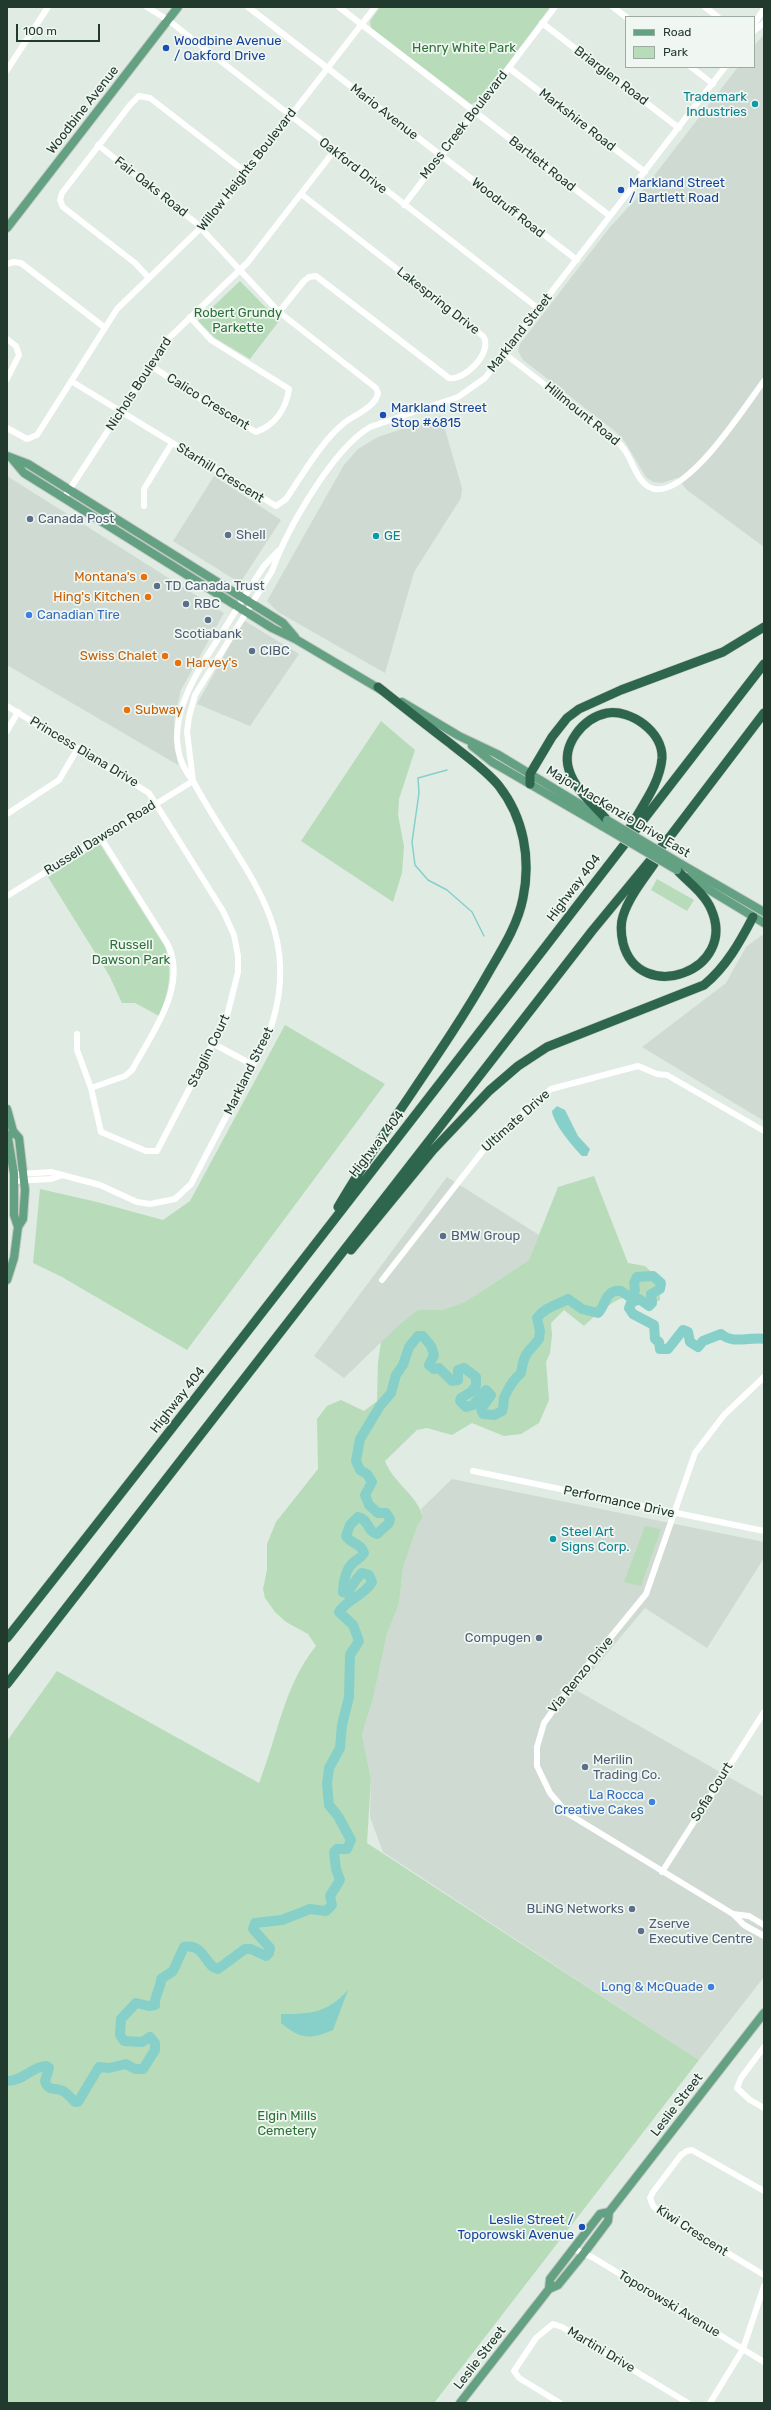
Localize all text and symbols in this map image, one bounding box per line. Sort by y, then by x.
scale bar [18,16,102,42]
legend [625,16,755,68]
text: 100 m [23,24,57,38]
text: Road [663,25,691,39]
place label: Woodbine Avenue / Oakford Drive [174,33,282,64]
park label: Henry White Park [412,40,516,56]
marker: Woodbine Avenue / Oakford Drive [161,43,171,53]
street label: Briarglen Road [571,43,651,109]
text: Park [663,45,688,59]
street label: Woodbine Avenue [44,63,122,157]
street label: Moss Creek Boulevard [417,68,511,182]
street label: Mario Avenue [347,81,421,143]
street label: Markshire Road [536,85,618,155]
place label: Trademark Industries [683,89,747,120]
marker: Trademark Industries [750,99,760,109]
street label: Willow Heights Boulevard [194,105,300,235]
street label: Bartlett Road [506,133,578,195]
street label: Oakford Drive [316,135,390,197]
street label: Fair Oaks Road [111,154,191,220]
street label: Woodruff Road [468,175,548,241]
place label: Markland Street / Bartlett Road [629,175,725,206]
marker: Markland Street / Bartlett Road [616,185,626,195]
street label: Lakespring Drive [394,264,482,338]
street label: Markland Street [484,290,556,376]
park label: Robert Grundy Parkette [194,305,282,336]
street label: Nichols Boulevard [103,334,175,434]
street label: Calico Crescent [164,370,252,434]
street label: Hillmount Road [541,379,623,449]
place label: Markland Street Stop #6815 [391,400,487,431]
marker: Markland Street Stop #6815 [378,410,388,420]
street label: Starhill Crescent [173,440,267,506]
place label: Canada Post [38,511,114,527]
marker: Canada Post [25,514,35,524]
place label: Shell [236,527,266,543]
place label: GE [384,528,401,544]
marker: Shell [223,530,233,540]
marker: GE [371,531,381,541]
place label: Montana's [74,569,136,585]
marker: Montana's [139,572,149,582]
place label: TD Canada Trust [165,578,265,594]
marker: TD Canada Trust [152,581,162,591]
place label: Hing's Kitchen [53,589,140,605]
marker: Hing's Kitchen [143,592,153,602]
place label: RBC [194,596,220,612]
marker: RBC [181,599,191,609]
place label: Canadian Tire [37,607,120,623]
marker: Canadian Tire [24,610,34,620]
marker: Scotiabank [203,615,213,625]
place label: Scotiabank [174,626,242,642]
place label: CIBC [260,643,290,659]
marker: CIBC [247,646,257,656]
place label: Swiss Chalet [80,648,157,664]
marker: Swiss Chalet [160,651,170,661]
place label: Harvey's [186,655,238,671]
marker: Harvey's [173,658,183,668]
place label: Subway [135,702,183,718]
marker: Subway [122,705,132,715]
street label: Princess Diana Drive [27,713,141,791]
street label: Major MacKenzie Drive East [543,763,693,861]
street label: Russell Dawson Road [41,797,159,879]
street label: Highway 404 [544,851,604,925]
park label: Russell Dawson Park [92,937,170,968]
street label: Staglin Court [185,1012,233,1090]
street label: Markland Street [221,1025,277,1117]
street label: Ultimate Drive [479,1086,553,1156]
street label: Highway 404 [346,1108,408,1180]
place label: BMW Group [451,1228,520,1244]
marker: BMW Group [438,1231,448,1241]
street label: Highway 404 [147,1364,209,1436]
street label: Performance Drive [562,1483,676,1521]
place label: Steel Art Signs Corp. [561,1524,630,1555]
marker: Steel Art Signs Corp. [548,1534,558,1544]
place label: Compugen [465,1630,531,1646]
marker: Compugen [534,1633,544,1643]
street label: Via Renzo Drive [545,1634,617,1716]
place label: Merilin Trading Co. [593,1752,660,1783]
street label: Sofia Court [688,1759,736,1825]
marker: Merilin Trading Co. [580,1762,590,1772]
place label: La Rocca Creative Cakes [554,1787,644,1818]
marker: La Rocca Creative Cakes [647,1797,657,1807]
place label: BLiNG Networks [527,1901,624,1917]
marker: BLiNG Networks [627,1904,637,1914]
place label: Zserve Executive Centre [649,1916,753,1947]
marker: Zserve Executive Centre [636,1926,646,1936]
place label: Long & McQuade [601,1979,703,1995]
marker: Long & McQuade [706,1982,716,1992]
street label: Leslie Street [648,2070,706,2140]
park label: Elgin Mills Cemetery [257,2108,317,2139]
street label: Kiwi Crescent [653,2202,731,2260]
place label: Leslie Street / Toporowski Avenue [457,2212,574,2243]
marker: Leslie Street / Toporowski Avenue [577,2222,587,2232]
street label: Toporowski Avenue [615,2267,723,2341]
street label: Leslie Street [451,2323,509,2393]
street label: Martini Drive [564,2324,638,2376]

